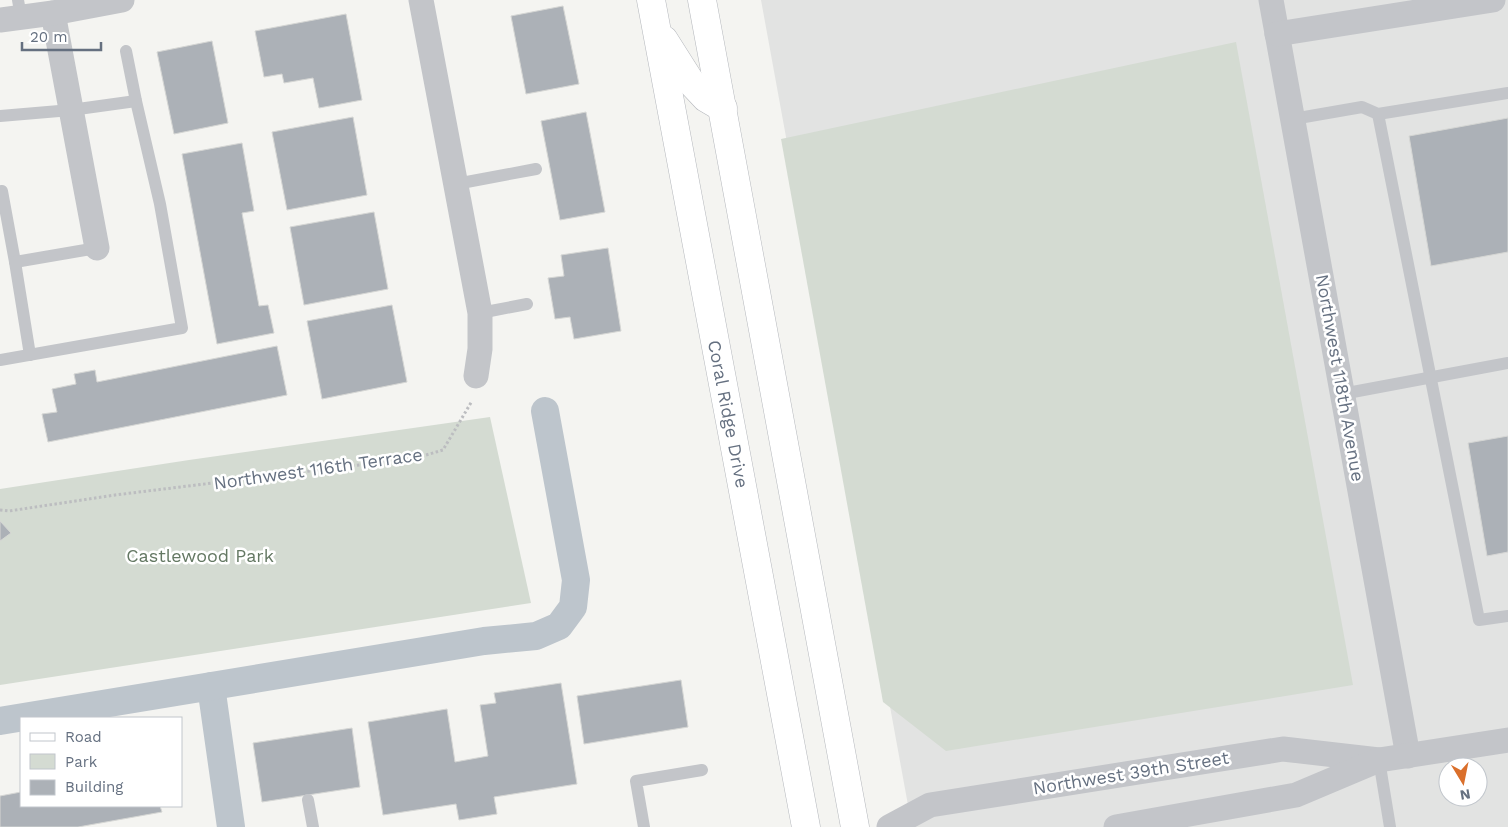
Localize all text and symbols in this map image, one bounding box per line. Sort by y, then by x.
scale bar [22,20,101,52]
text: 20 m [30,28,68,46]
street label: Northwest 118th Avenue [1312,273,1369,483]
street label: Coral Ridge Drive [704,338,753,490]
street label: Northwest 116th Terrace [212,443,424,494]
park label: Castlewood Park [126,545,274,566]
legend [20,717,182,807]
text: Road [65,728,102,746]
street label: Northwest 39th Street [1031,747,1231,798]
text: Park [65,753,98,771]
north arrow [1438,757,1488,807]
text: Building [65,778,123,796]
text: N [1459,786,1472,804]

